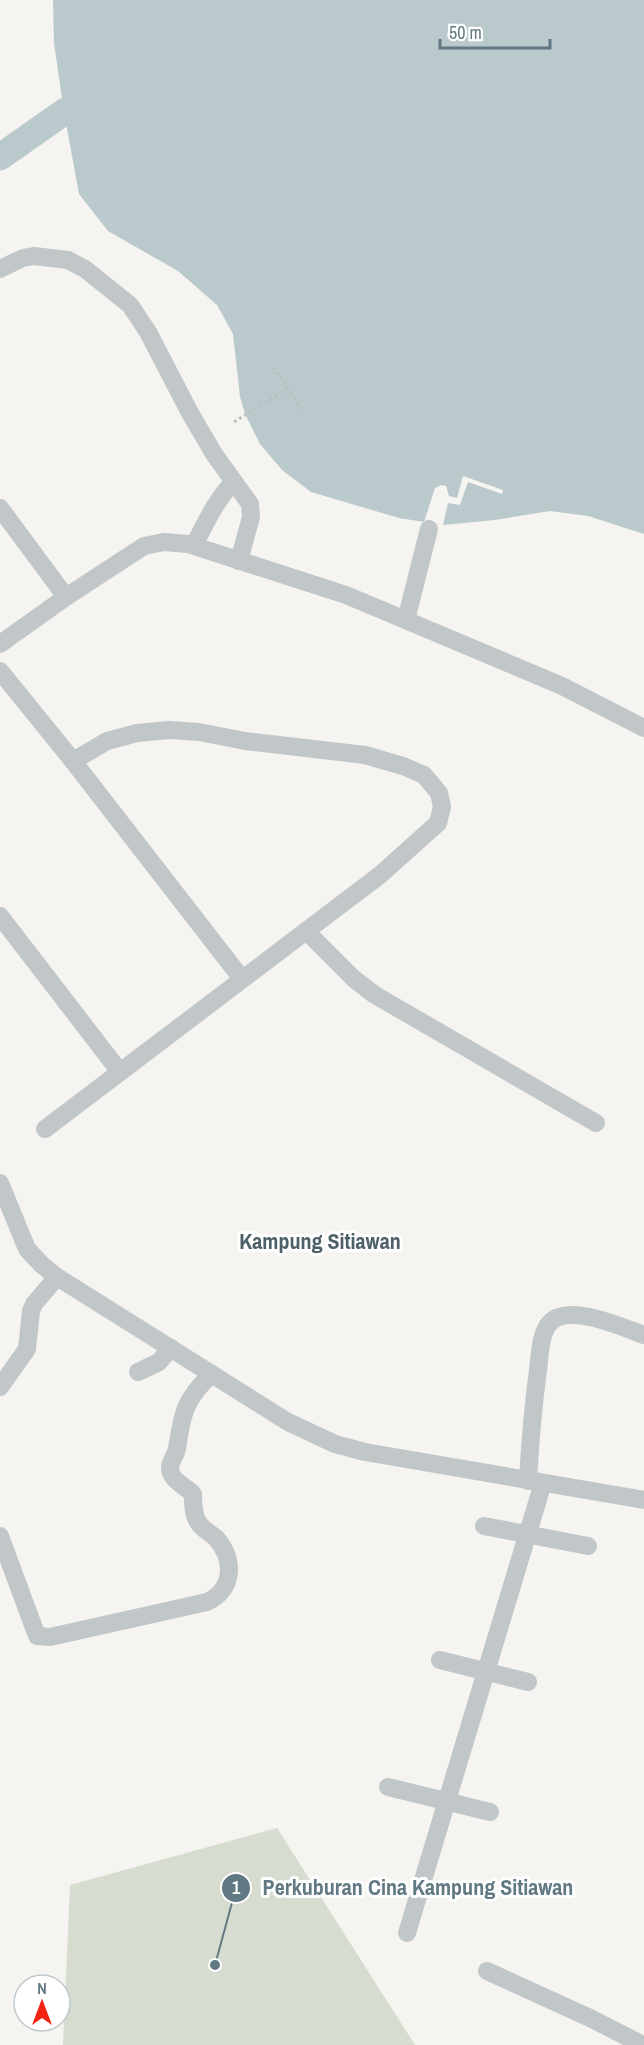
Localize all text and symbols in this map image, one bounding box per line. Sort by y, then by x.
scale bar [440,12,550,50]
text: 50 m [449,20,482,45]
district label: Kampung Sitiawan [239,1226,401,1256]
callout: Perkuburan Cina Kampung Sitiawan [221,1868,585,1908]
text: Perkuburan Cina Kampung Sitiawan [263,1872,573,1902]
text: 1 [232,1875,241,1900]
north arrow [12,1973,72,2033]
text: N [37,1977,47,1999]

